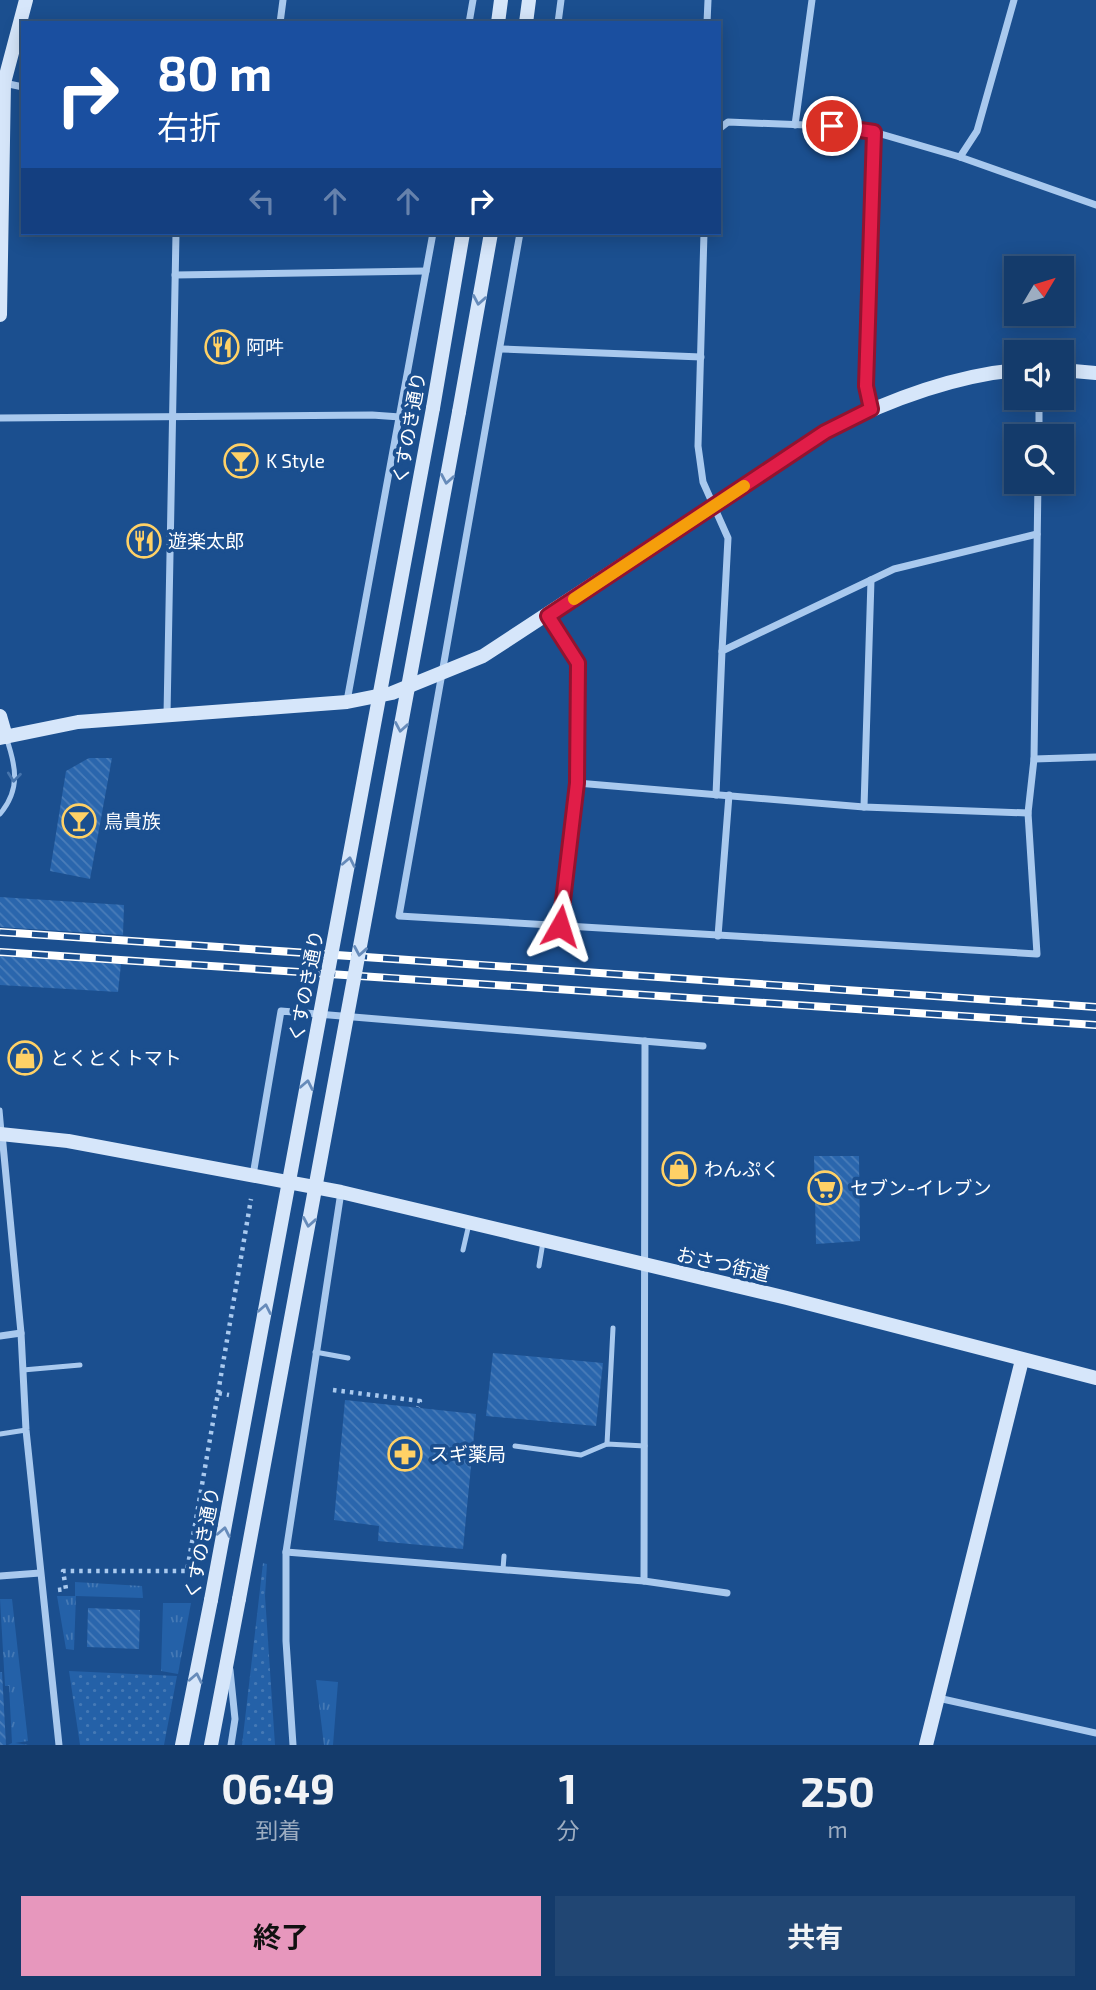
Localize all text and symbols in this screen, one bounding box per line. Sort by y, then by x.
text: 80 m [157,42,272,101]
icon: right [42,49,133,140]
pin [802,96,862,156]
text: 右折 [157,107,221,145]
icon: arrive [813,107,851,145]
icon: left [243,182,281,220]
icon: ahead [316,182,354,220]
icon: ahead [389,182,427,220]
icon: right [462,182,500,220]
north arrow [1004,256,1074,326]
map controls [1004,256,1074,494]
one-way arrow [472,294,487,306]
restaurant icon: 阿吽 [203,328,241,366]
place label: 阿吽 [246,335,284,358]
button: sound [1004,340,1074,410]
street label: くすのき通り [387,370,430,486]
button: search [1004,424,1074,494]
bar icon: K Style [222,442,260,480]
place label: K Style [266,449,325,472]
one-way arrow [440,473,455,485]
restaurant icon: 遊楽太郎 [125,522,163,560]
place label: 遊楽太郎 [168,529,244,552]
one-way arrow [394,721,409,733]
one-way arrow [7,771,22,783]
bar icon: 鳥貴族 [60,802,98,840]
place label: 鳥貴族 [104,809,161,832]
one-way arrow [340,856,355,868]
position arrow [523,889,597,963]
street label: くすのき通り [283,928,328,1044]
one-way arrow [353,945,368,957]
shop icon: とくとくトマト [6,1039,44,1077]
place label: とくとくトマト [50,1046,182,1069]
one-way arrow [299,1079,314,1091]
shop icon: わんぷく [660,1150,698,1188]
place label: わんぷく [704,1157,780,1180]
supermarket icon: セブン-イレブン [806,1169,844,1207]
place label: セブン-イレブン [850,1176,992,1199]
one-way arrow [302,1217,317,1228]
street label: おさつ街道 [674,1242,772,1285]
one-way arrow [257,1303,272,1315]
pharmacy icon: スギ薬局 [386,1435,424,1473]
place label: スギ薬局 [430,1442,506,1465]
street label: くすのき通り [179,1485,224,1601]
one-way arrow [215,1526,230,1538]
one-way arrow [187,1672,202,1684]
text: 06:49 [221,1762,335,1812]
text: 1 [559,1762,577,1812]
text: 250 [801,1765,875,1815]
text: m [828,1815,848,1843]
text: 到着 [255,1816,301,1844]
text: 分 [556,1816,579,1844]
button: 終了 [21,1896,541,1976]
button: 共有 [555,1896,1075,1976]

